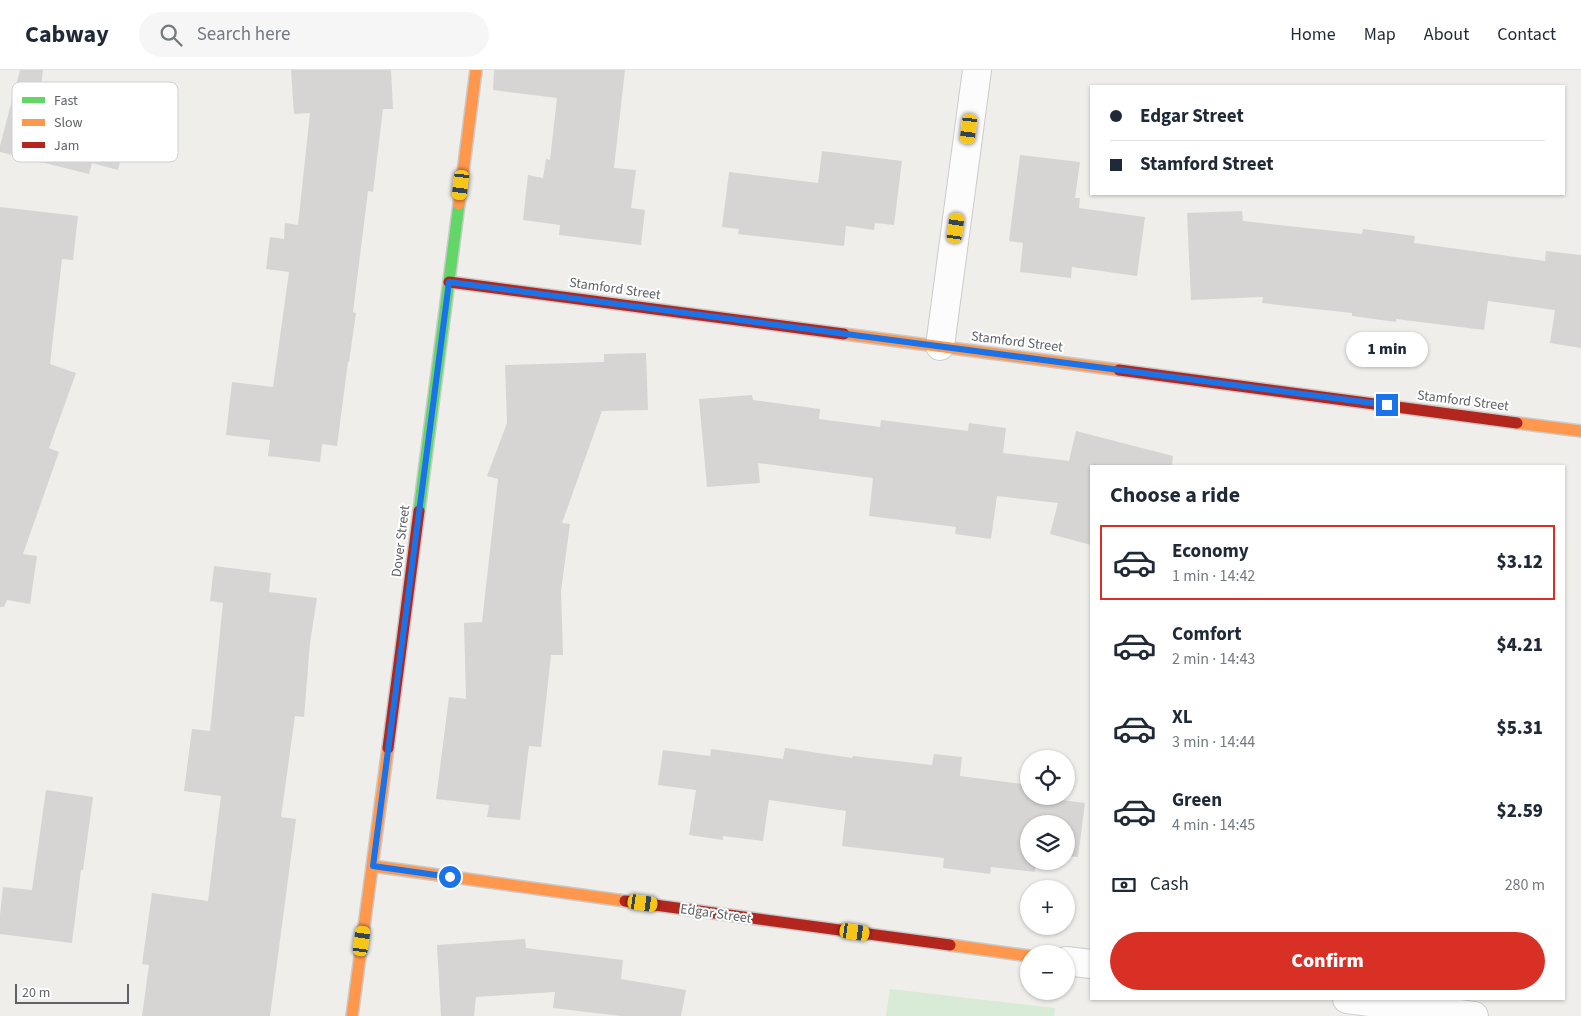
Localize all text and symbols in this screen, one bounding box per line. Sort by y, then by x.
search box [139,12,489,57]
text: Cabway [25,17,109,52]
icon: search [157,21,185,49]
text: Search here [197,21,290,48]
text: Home [1290,22,1336,47]
text: Map [1364,22,1396,47]
text: About [1424,22,1469,47]
text: Contact [1497,22,1556,47]
legend [12,82,178,162]
text: Fast [54,91,78,111]
text: Edgar Street [1140,103,1244,130]
text: Slow [54,113,83,133]
car [959,113,978,145]
text: Jam [54,136,79,156]
text: Stamford Street [1140,151,1274,178]
car [451,169,470,201]
car [946,212,965,244]
street label: Stamford Street [568,273,662,305]
street label: Stamford Street [970,326,1064,358]
callout: 1 min [1346,332,1428,368]
text: 1 min [1367,338,1407,360]
street label: Stamford Street [1416,385,1510,417]
route end [1376,394,1398,416]
text: Choose a ride [1110,479,1240,511]
street label: Dover Street [387,504,415,578]
text: Economy [1172,538,1249,565]
icon: car [1112,540,1157,585]
text: $3.12 [1497,549,1543,576]
text: 1 min · 14:42 [1172,565,1255,587]
text: Comfort [1172,621,1242,648]
icon: car [1112,623,1157,668]
text: $4.21 [1497,632,1543,659]
text: 2 min · 14:43 [1172,648,1255,670]
text: XL [1172,704,1193,731]
icon: car [1112,706,1157,751]
text: $5.31 [1497,715,1543,742]
text: 3 min · 14:44 [1172,731,1255,753]
map controls [1020,750,1075,1000]
button: locate [1020,750,1075,805]
text: Green [1172,787,1222,814]
icon: car [1112,789,1157,834]
text: $2.59 [1497,798,1543,825]
text: 4 min · 14:45 [1172,814,1255,836]
button: layers [1020,815,1075,870]
route start [439,866,461,888]
icon: cash [1110,871,1138,899]
text: Cash [1150,871,1189,898]
text: 280 m [1505,874,1545,896]
button: + [1020,880,1075,935]
car [627,893,658,913]
street label: Edgar Street [679,899,753,929]
car [839,922,870,942]
car [352,925,371,957]
button: Confirm [1110,932,1545,990]
button: − [1020,945,1075,1000]
scale bar [15,981,129,1004]
text: 20 m [22,983,50,1003]

